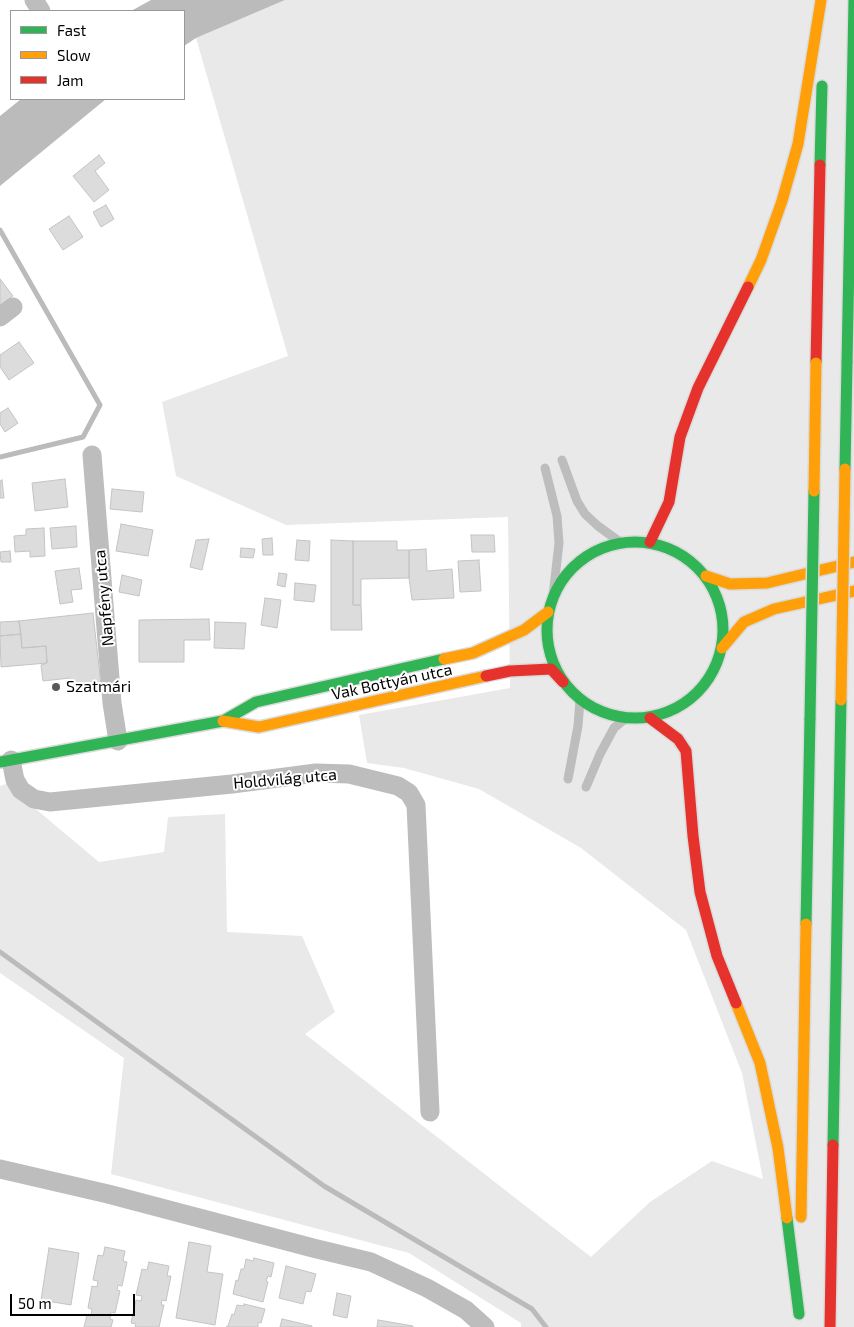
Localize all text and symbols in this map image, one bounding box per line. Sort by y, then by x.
legend [10,10,185,100]
text: Fast [57,21,86,39]
text: Slow [57,46,91,64]
text: Jam [57,71,83,89]
street label: Napfény utca [90,549,118,647]
street label: Vak Bottyán utca [330,660,454,704]
place label: Szatmári [66,677,131,697]
marker: Szatmári [50,681,62,693]
street label: Holdvilág utca [232,765,338,793]
scale bar [12,1284,138,1316]
text: 50 m [18,1294,52,1312]

